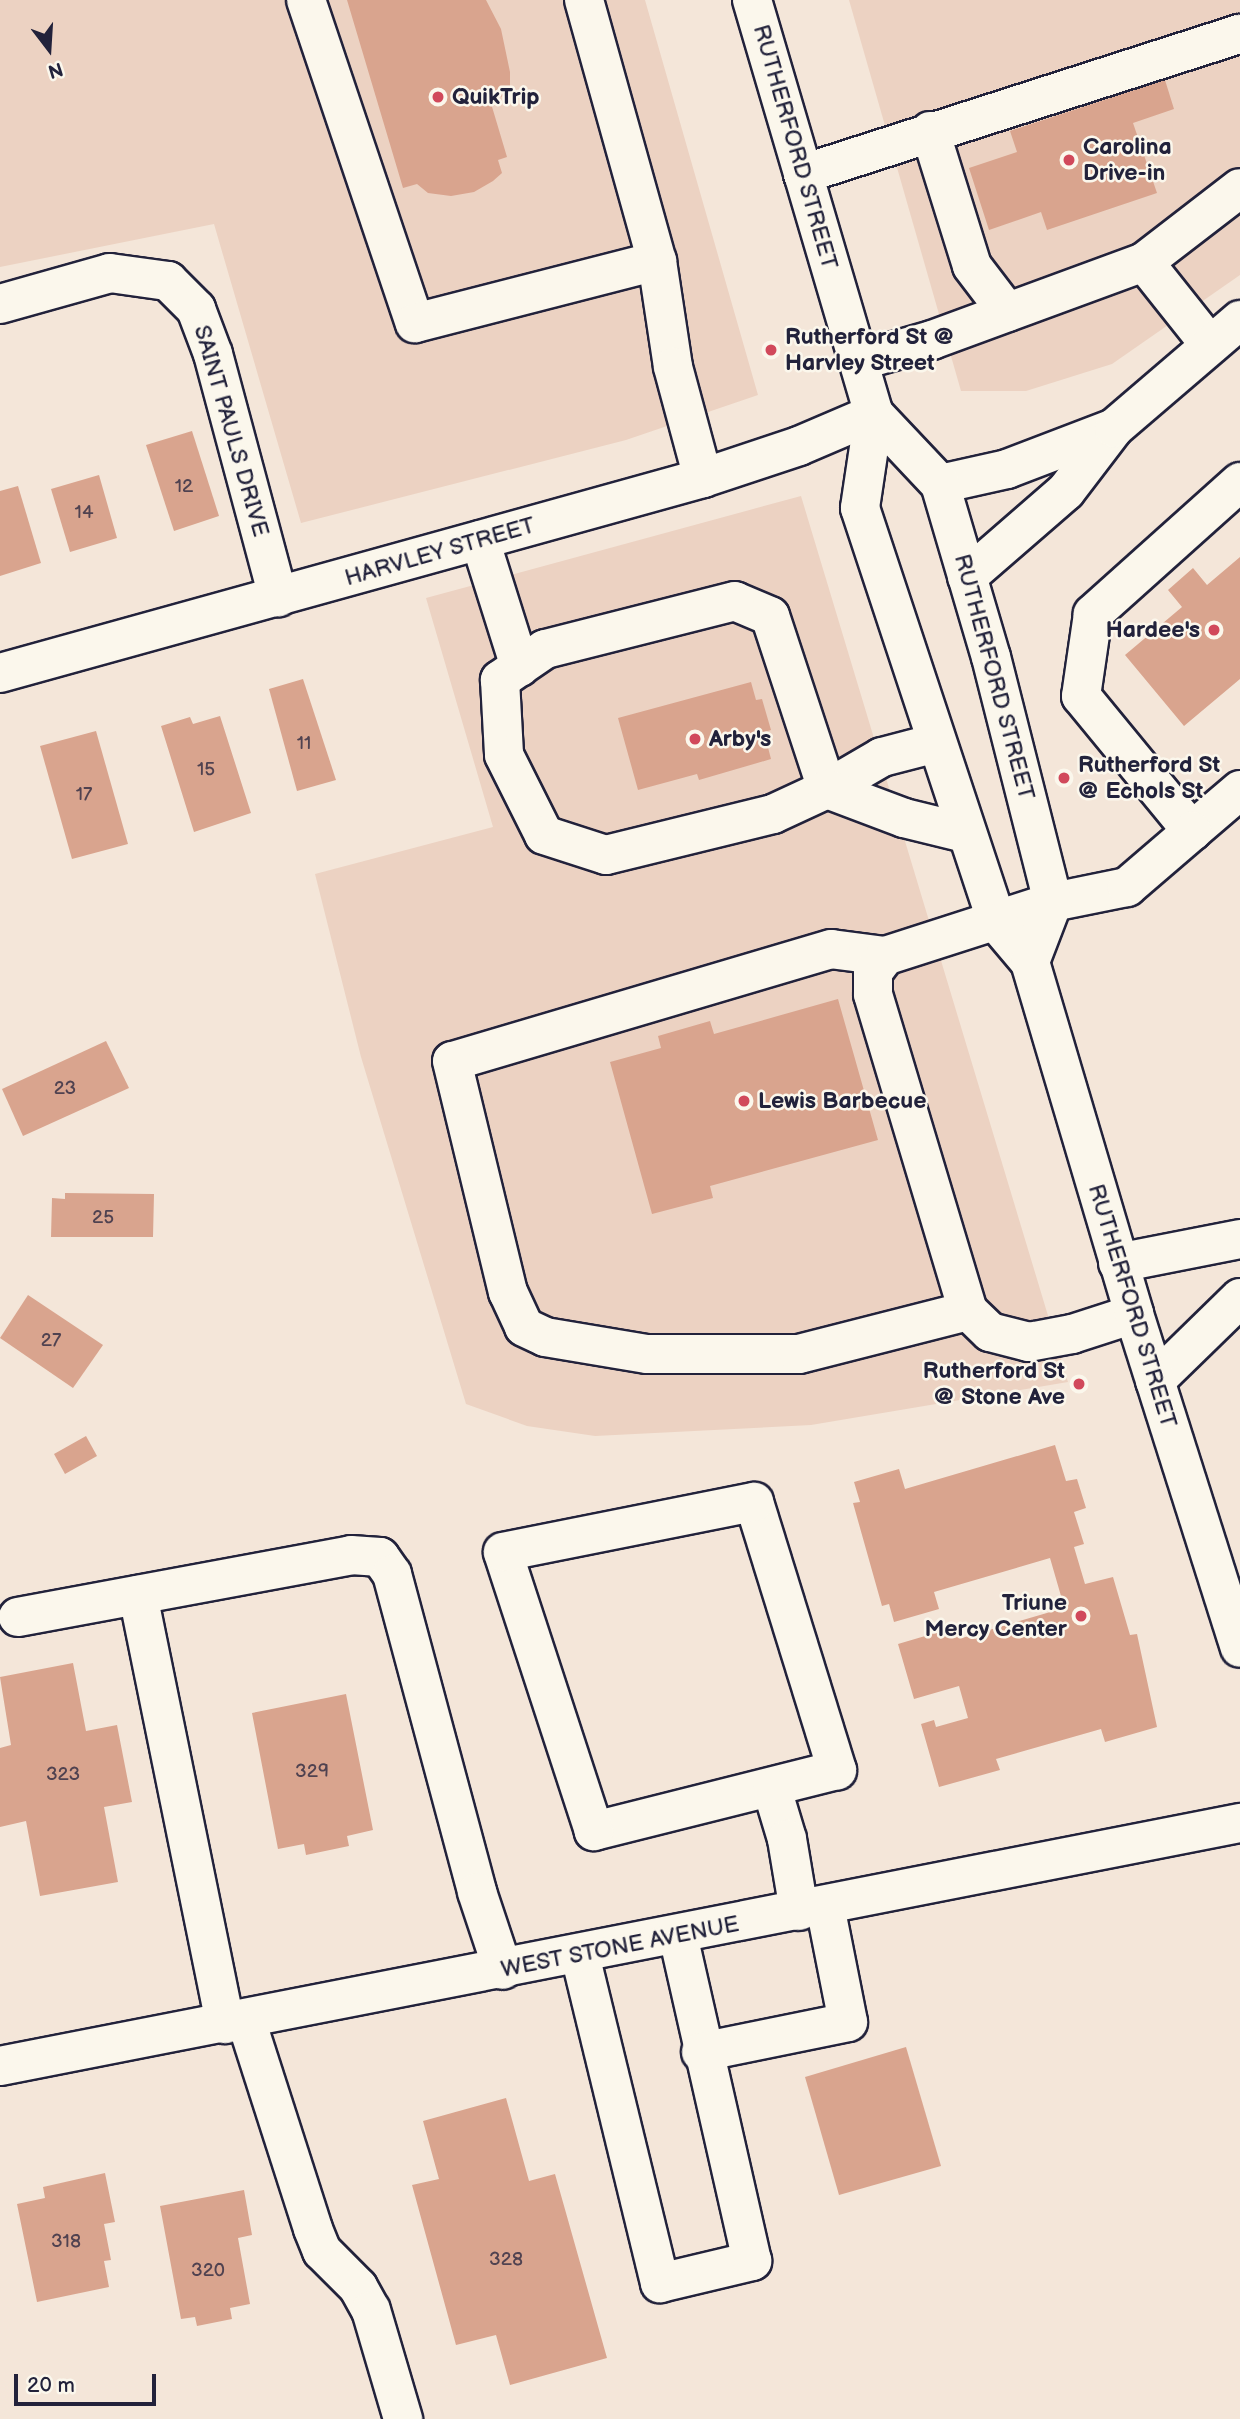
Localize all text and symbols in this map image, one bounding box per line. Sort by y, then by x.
north arrow [14,14,84,84]
street label: RUTHERFORD STREET [747,21,843,273]
text: N [45,56,65,83]
place label: QuikTrip [452,83,540,111]
marker: QuikTrip [430,89,446,105]
place label: Carolina Drive-in [1083,133,1172,187]
marker: Carolina Drive-in [1061,152,1077,168]
street label: SAINT PAULS DRIVE [188,322,274,540]
place label: Rutherford St @ Harvley Street [785,323,955,377]
marker: Rutherford St @ Harvley Street [763,342,779,358]
house number: 12 [175,476,193,498]
house number: 14 [75,502,93,524]
street label: HARVLEY STREET [341,512,539,592]
street label: RUTHERFORD STREET [948,551,1040,803]
place label: Hardee's [1106,616,1200,644]
marker: Hardee's [1206,622,1222,638]
place label: Arby's [709,725,771,753]
marker: Arby's [687,731,703,747]
house number: 11 [297,733,311,755]
place label: Rutherford St @ Echols St [1078,751,1220,805]
house number: 15 [197,759,215,781]
marker: Rutherford St @ Echols St [1056,770,1072,786]
house number: 17 [76,784,92,806]
house number: 23 [54,1078,76,1100]
place label: Lewis Barbecue [758,1087,926,1115]
marker: Lewis Barbecue [736,1093,752,1109]
street label: RUTHERFORD STREET [1082,1181,1182,1431]
house number: 25 [92,1207,114,1229]
house number: 27 [41,1330,61,1352]
place label: Rutherford St @ Stone Ave [923,1357,1065,1411]
marker: Rutherford St @ Stone Ave [1071,1376,1087,1392]
place label: Triune Mercy Center [924,1589,1067,1643]
marker: Triune Mercy Center [1073,1608,1089,1624]
house number: 329 [295,1761,329,1783]
house number: 323 [46,1764,80,1786]
street label: WEST STONE AVENUE [498,1910,742,1984]
house number: 318 [51,2231,81,2253]
house number: 328 [489,2249,523,2271]
house number: 320 [191,2260,225,2282]
scale bar [18,2360,159,2404]
text: 20 m [27,2373,75,2398]

